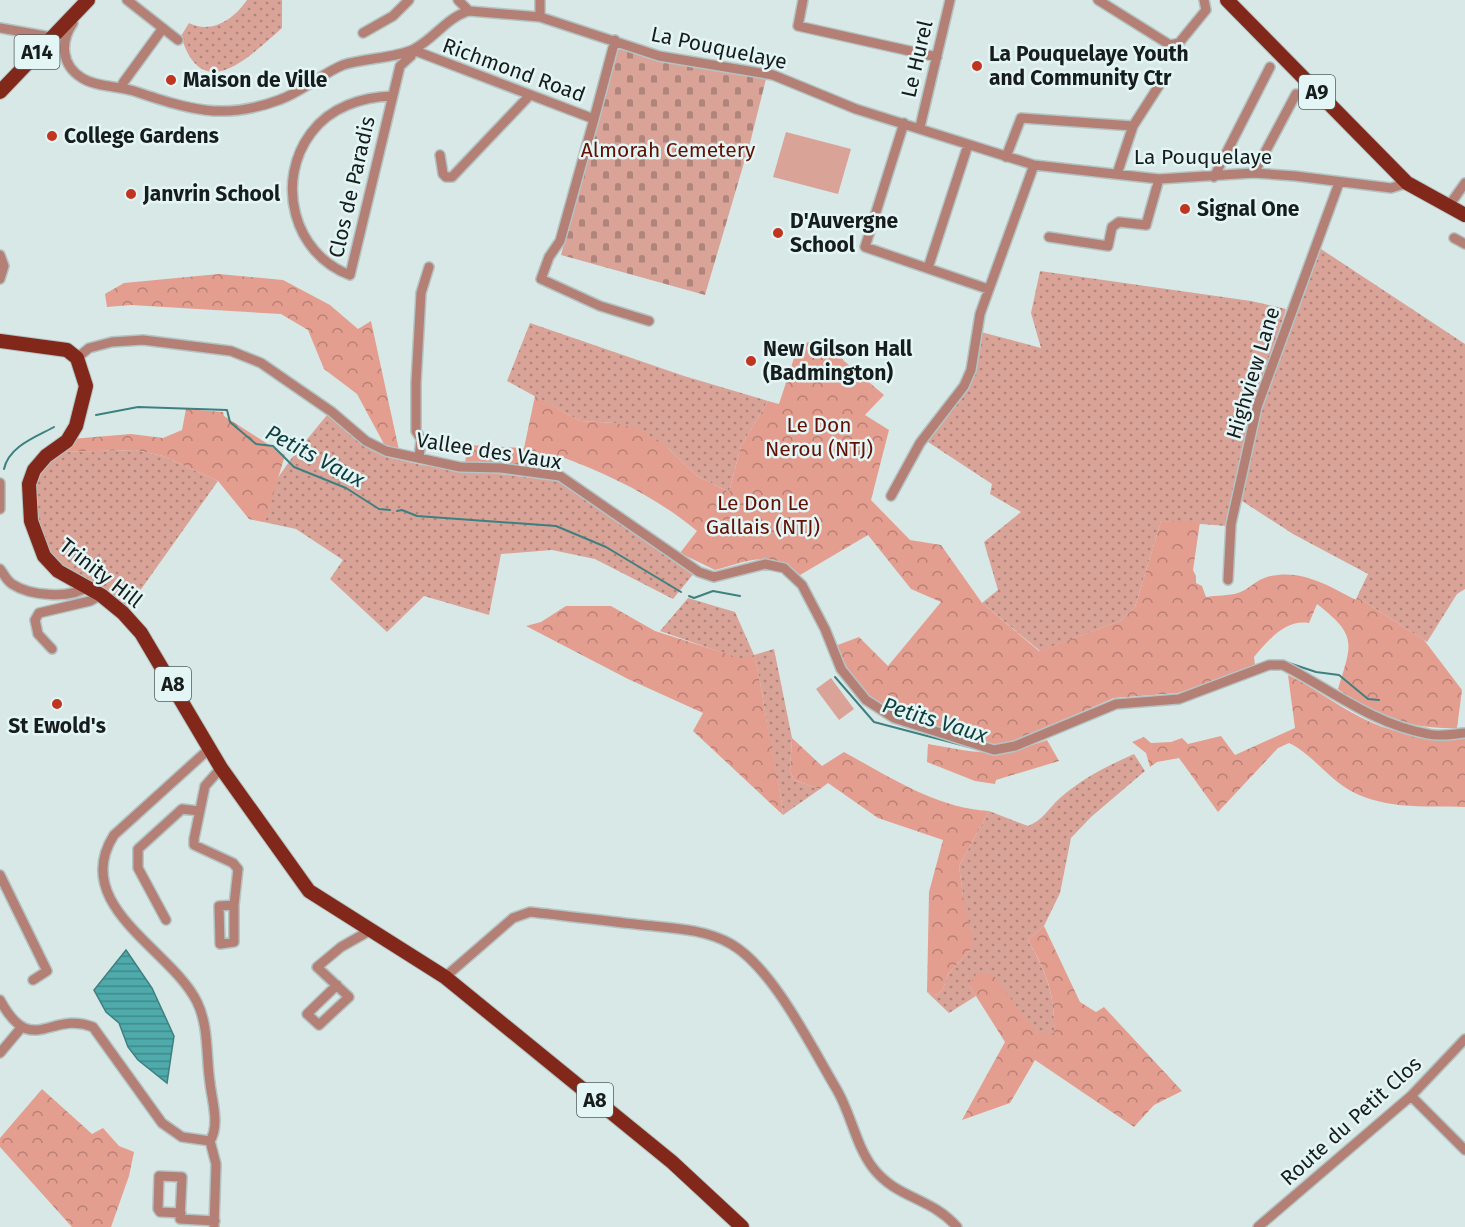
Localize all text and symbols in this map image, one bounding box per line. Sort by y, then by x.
street label: Le Hurel [896,18,938,100]
street label: La Pouquelaye [649,21,789,75]
street label: Richmond Road [439,32,589,108]
road number: A14 [15,35,60,69]
place label: La Pouquelaye Youth and Community Ctr [989,41,1189,91]
marker: La Pouquelaye Youth and Community Ctr [970,59,984,73]
place label: Maison de Ville [183,67,328,93]
marker: Maison de Ville [164,73,178,87]
road number: A9 [1299,75,1335,109]
street label: Clos de Paradis [323,114,381,260]
place label: College Gardens [64,123,219,149]
marker: College Gardens [45,129,59,143]
park label: Almorah Cemetery [581,137,756,163]
street label: La Pouquelaye [1134,144,1272,170]
place label: Janvrin School [142,181,281,207]
marker: Janvrin School [124,187,138,201]
place label: Signal One [1197,196,1300,222]
marker: Signal One [1178,202,1192,216]
place label: D'Auvergne School [790,208,898,258]
marker: D'Auvergne School [771,226,785,240]
street label: Highview Lane [1221,304,1285,442]
place label: New Gilson Hall (Badmington) [763,336,913,386]
marker: New Gilson Hall (Badmington) [744,354,758,368]
park label: Le Don Nerou (NTJ) [765,412,873,462]
water label: Petits Vaux [261,419,370,494]
street label: Vallee des Vaux [414,427,564,475]
park label: Le Don Le Gallais (NTJ) [706,490,820,540]
street label: Trinity Hill [54,532,148,614]
road number: A8 [155,667,191,701]
water label: Petits Vaux [879,691,991,749]
marker: St Ewold's [50,697,64,711]
place label: St Ewold's [8,713,106,739]
street label: Route du Petit Clos [1275,1051,1427,1191]
road number: A8 [577,1083,613,1117]

